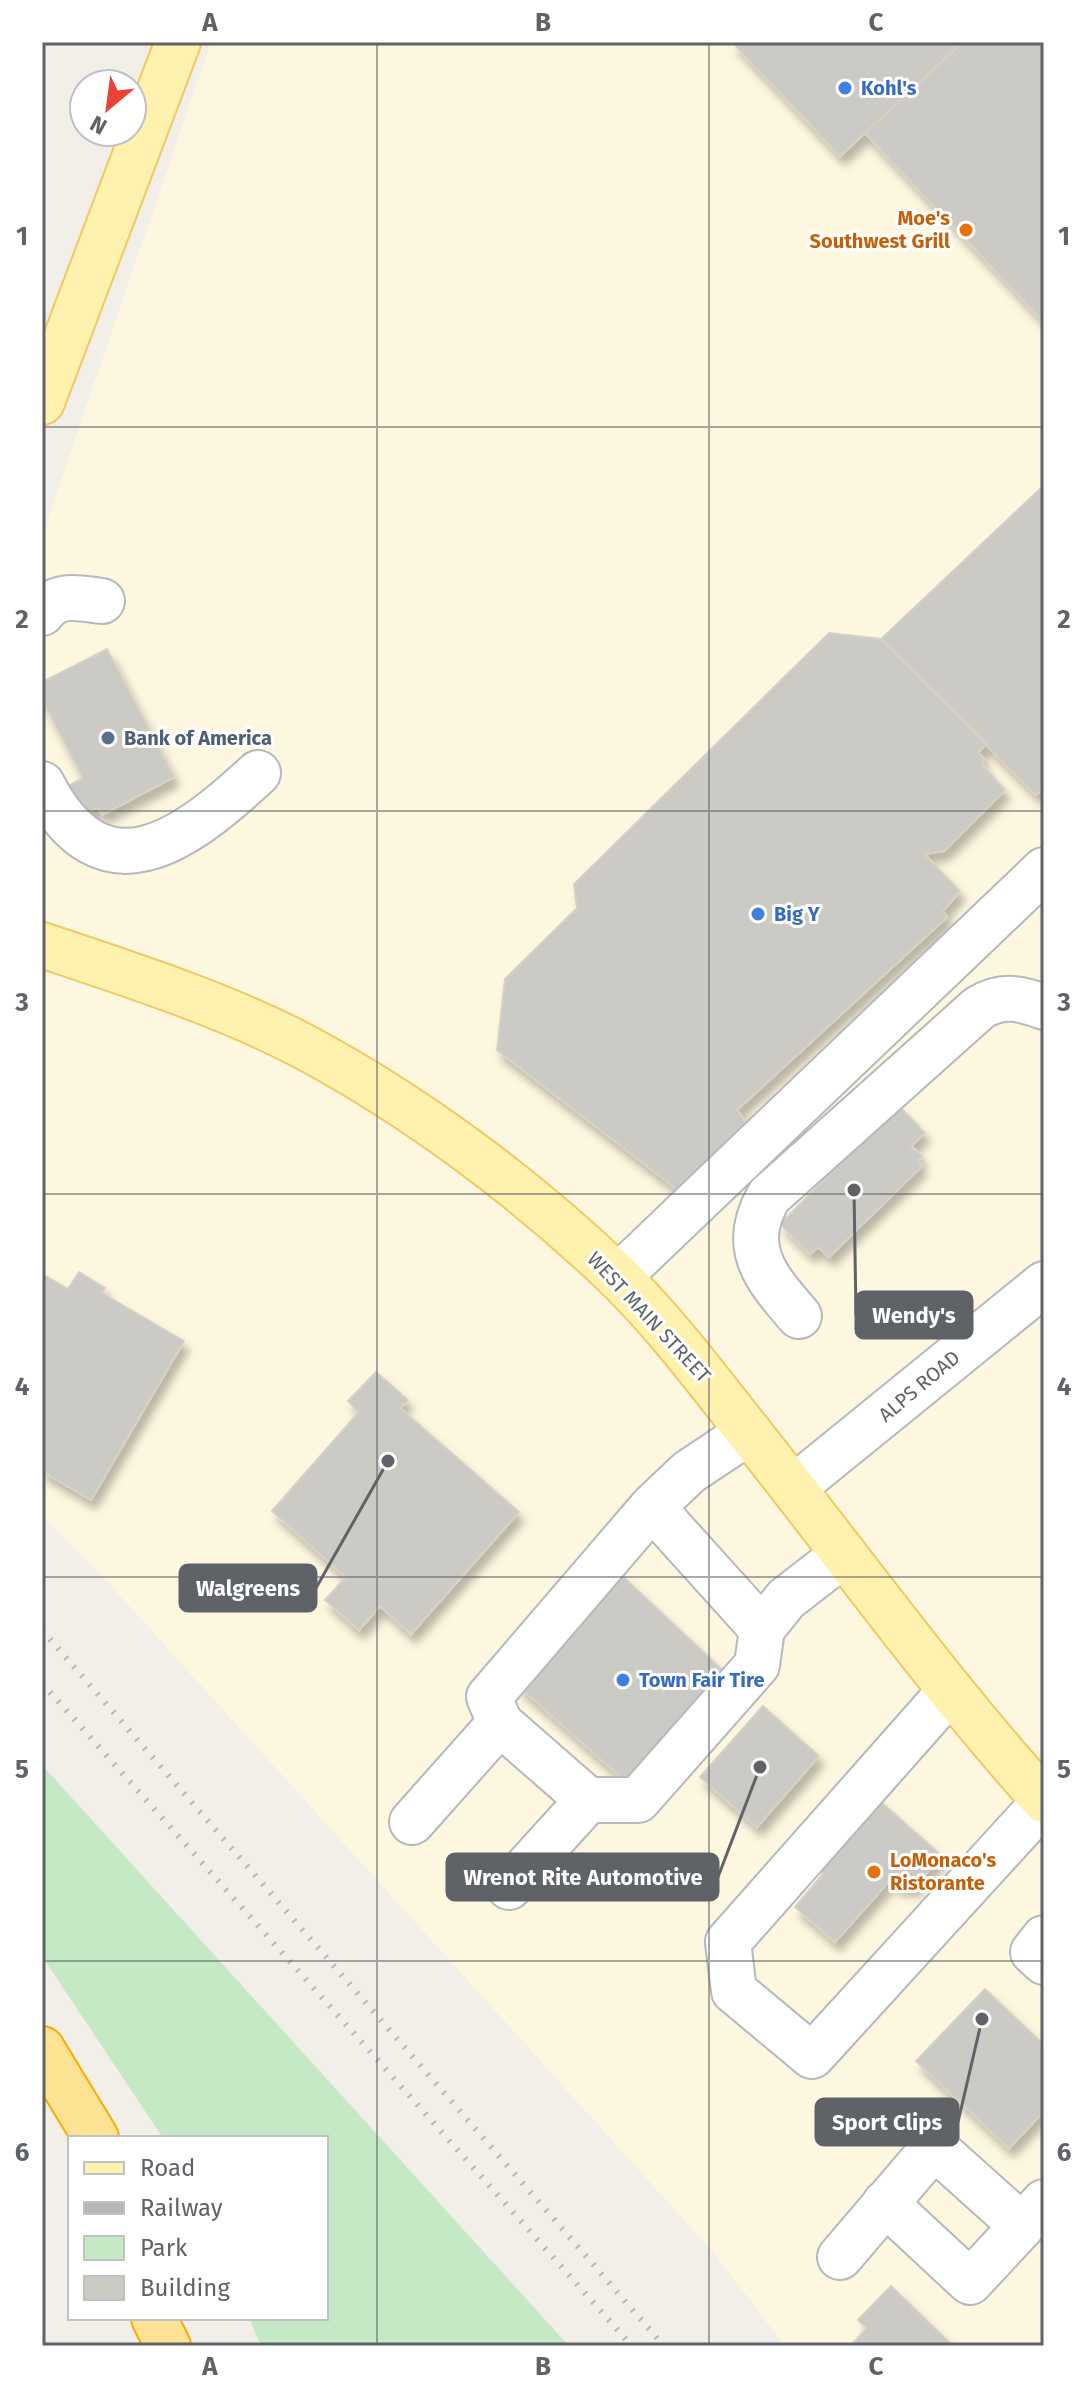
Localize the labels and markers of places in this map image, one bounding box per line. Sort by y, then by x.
place label: Kohl's [861,76,917,100]
marker: Kohl's [836,79,854,97]
place label: Moe's Southwest Grill [810,206,950,253]
marker: Moe's Southwest Grill [957,221,975,239]
place label: Bank of America [124,726,272,750]
marker: Bank of America [99,729,117,747]
place label: Big Y [774,902,821,926]
marker: Big Y [749,905,767,923]
callout: Wendy's [856,1292,972,1338]
callout: Walgreens [180,1565,316,1611]
place label: Town Fair Tire [639,1668,764,1692]
marker: Town Fair Tire [614,1671,632,1689]
place label: LoMonaco's Ristorante [890,1848,997,1895]
callout: Wrenot Rite Automotive [447,1854,718,1900]
marker: LoMonaco's Ristorante [865,1863,883,1881]
callout: Sport Clips [816,2099,958,2145]

